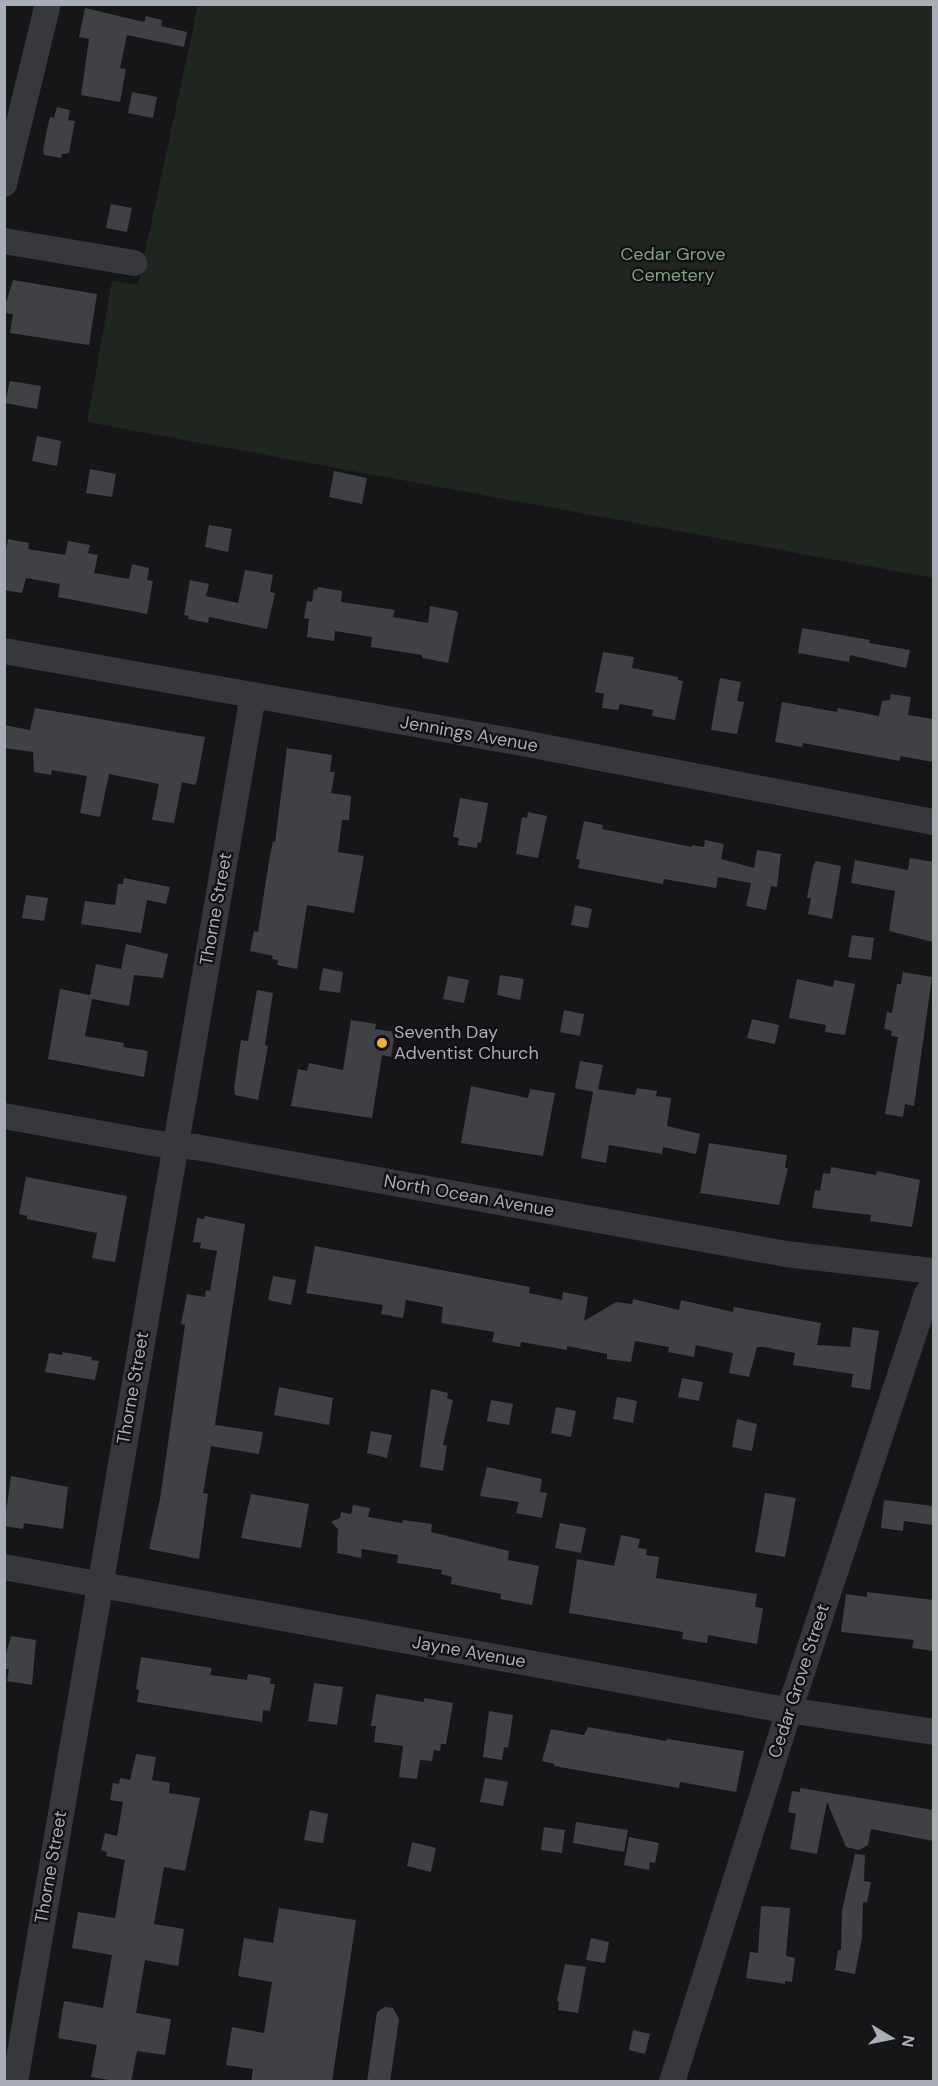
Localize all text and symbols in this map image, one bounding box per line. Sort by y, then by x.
park label: Cedar Grove Cemetery [620,244,726,286]
street label: Jennings Avenue [398,711,540,757]
street label: Thorne Street [195,851,237,967]
place label: Seventh Day Adventist Church [394,1022,539,1064]
marker: Seventh Day Adventist Church [375,1036,389,1050]
street label: North Ocean Avenue [382,1170,556,1222]
street label: Thorne Street [112,1330,154,1446]
street label: Cedar Grove Street [764,1601,834,1761]
street label: Jayne Avenue [410,1631,528,1673]
street label: Thorne Street [30,1809,72,1925]
north arrow [860,2008,920,2068]
text: N [897,2034,920,2049]

